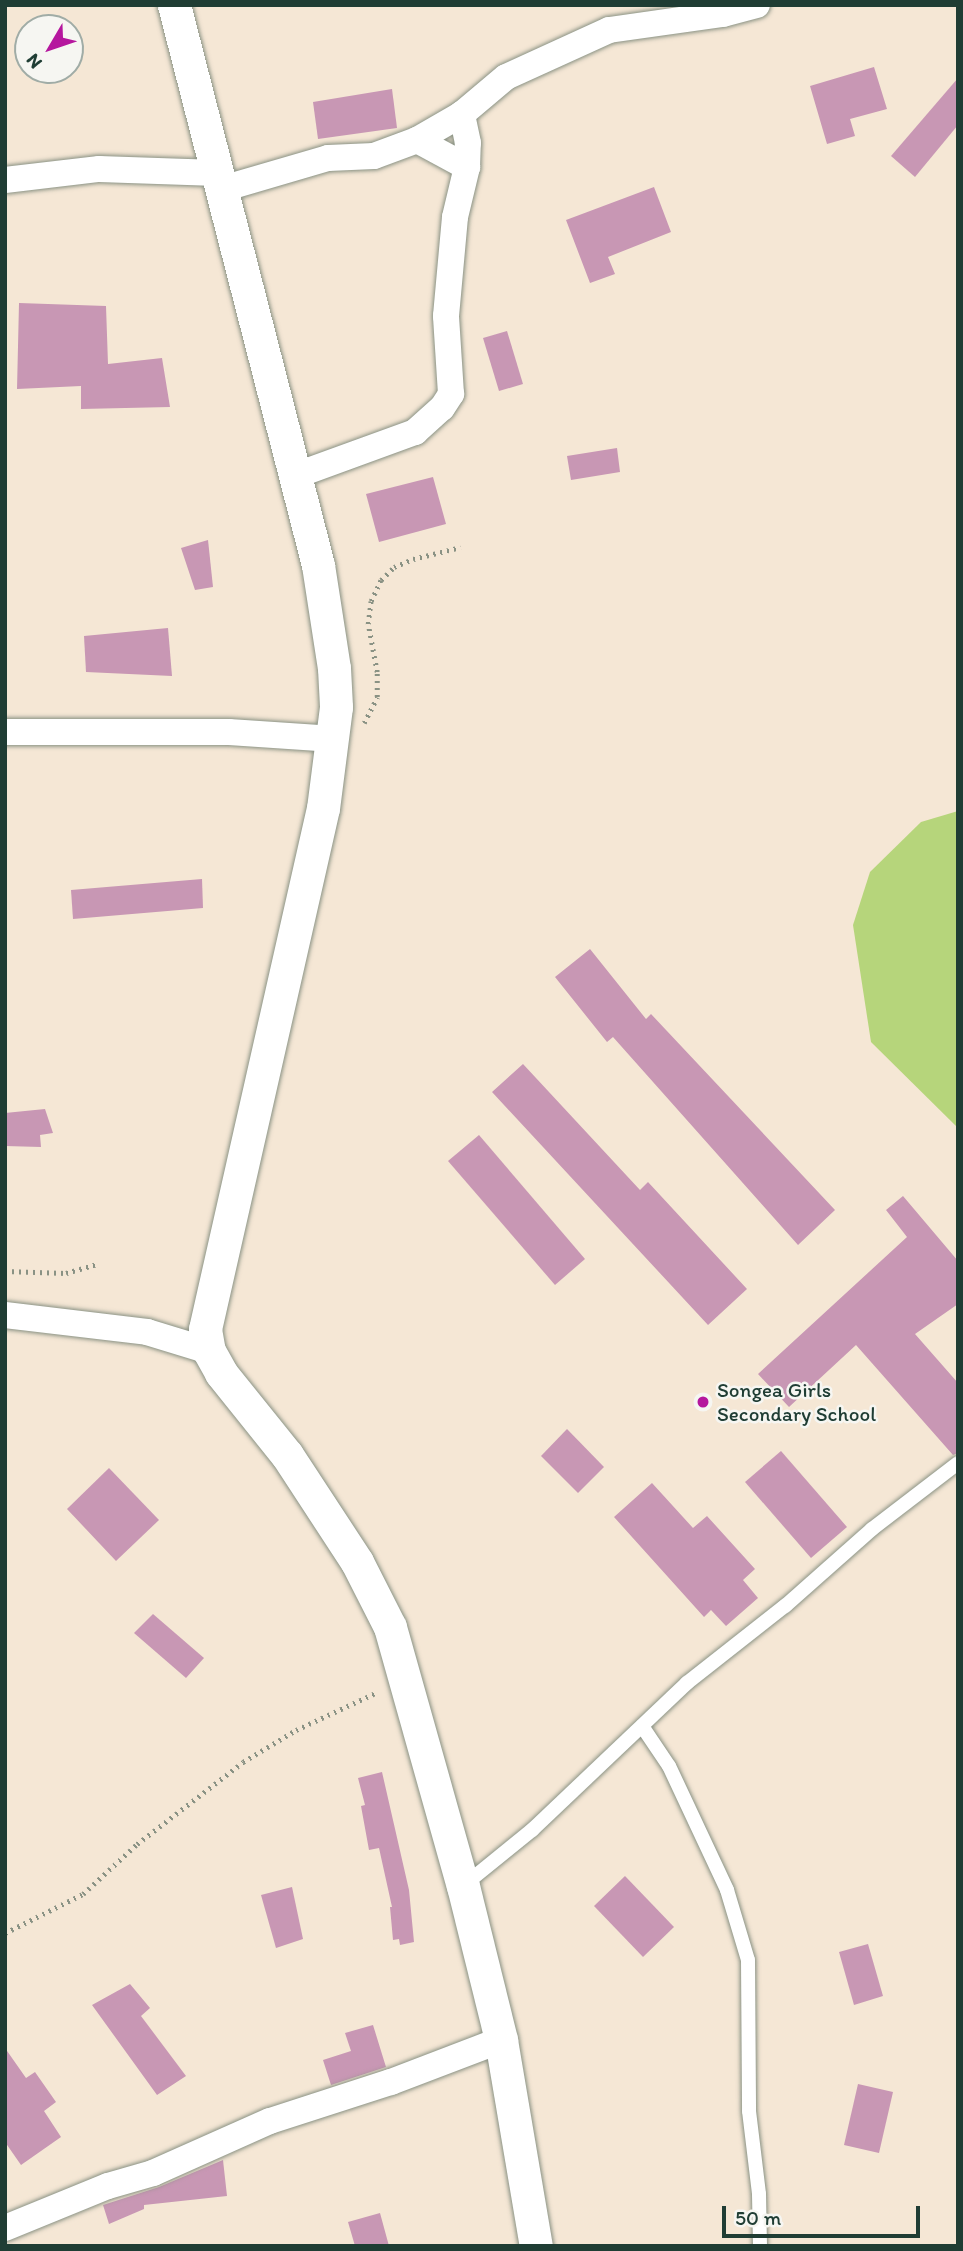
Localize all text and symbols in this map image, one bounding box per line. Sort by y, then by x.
north arrow [14,14,84,84]
text: N [21,49,47,73]
place label: Songea Girls Secondary School [717,1377,876,1427]
marker: Songea Girls Secondary School [695,1394,711,1410]
scale bar [725,2192,923,2236]
text: 50 m [735,2205,781,2230]

